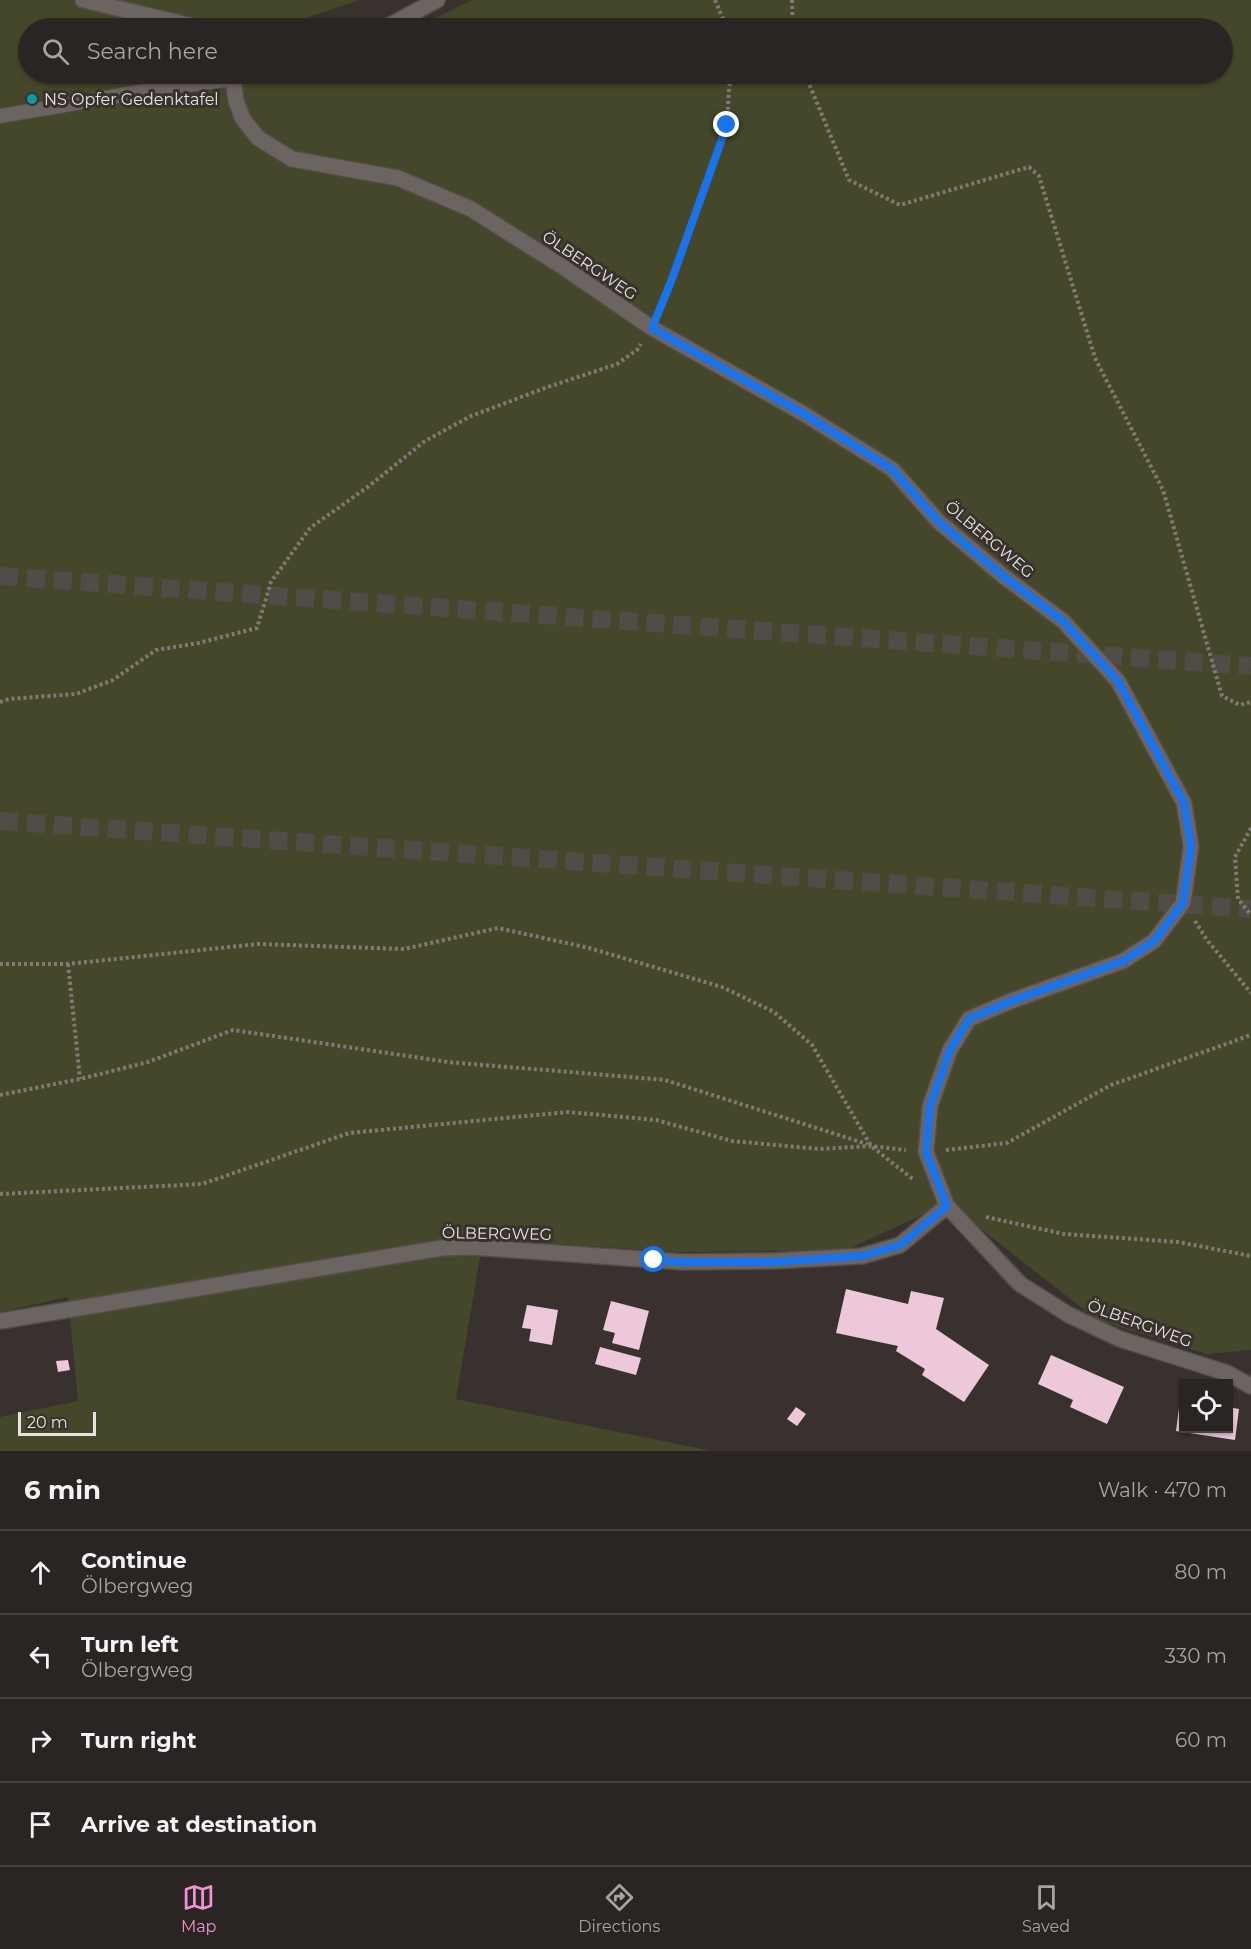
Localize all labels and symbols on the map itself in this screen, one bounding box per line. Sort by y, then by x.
place label: NS Opfer Gedenktafel [44,90,219,109]
marker: NS Opfer Gedenktafel [25,92,39,106]
route end [713,111,739,137]
street label: ÖLBERGWEG [539,226,641,304]
street label: ÖLBERGWEG [941,496,1039,582]
street label: ÖLBERGWEG [442,1222,552,1244]
route start [640,1246,666,1272]
street label: ÖLBERGWEG [1085,1295,1195,1351]
scale bar [18,1409,96,1436]

